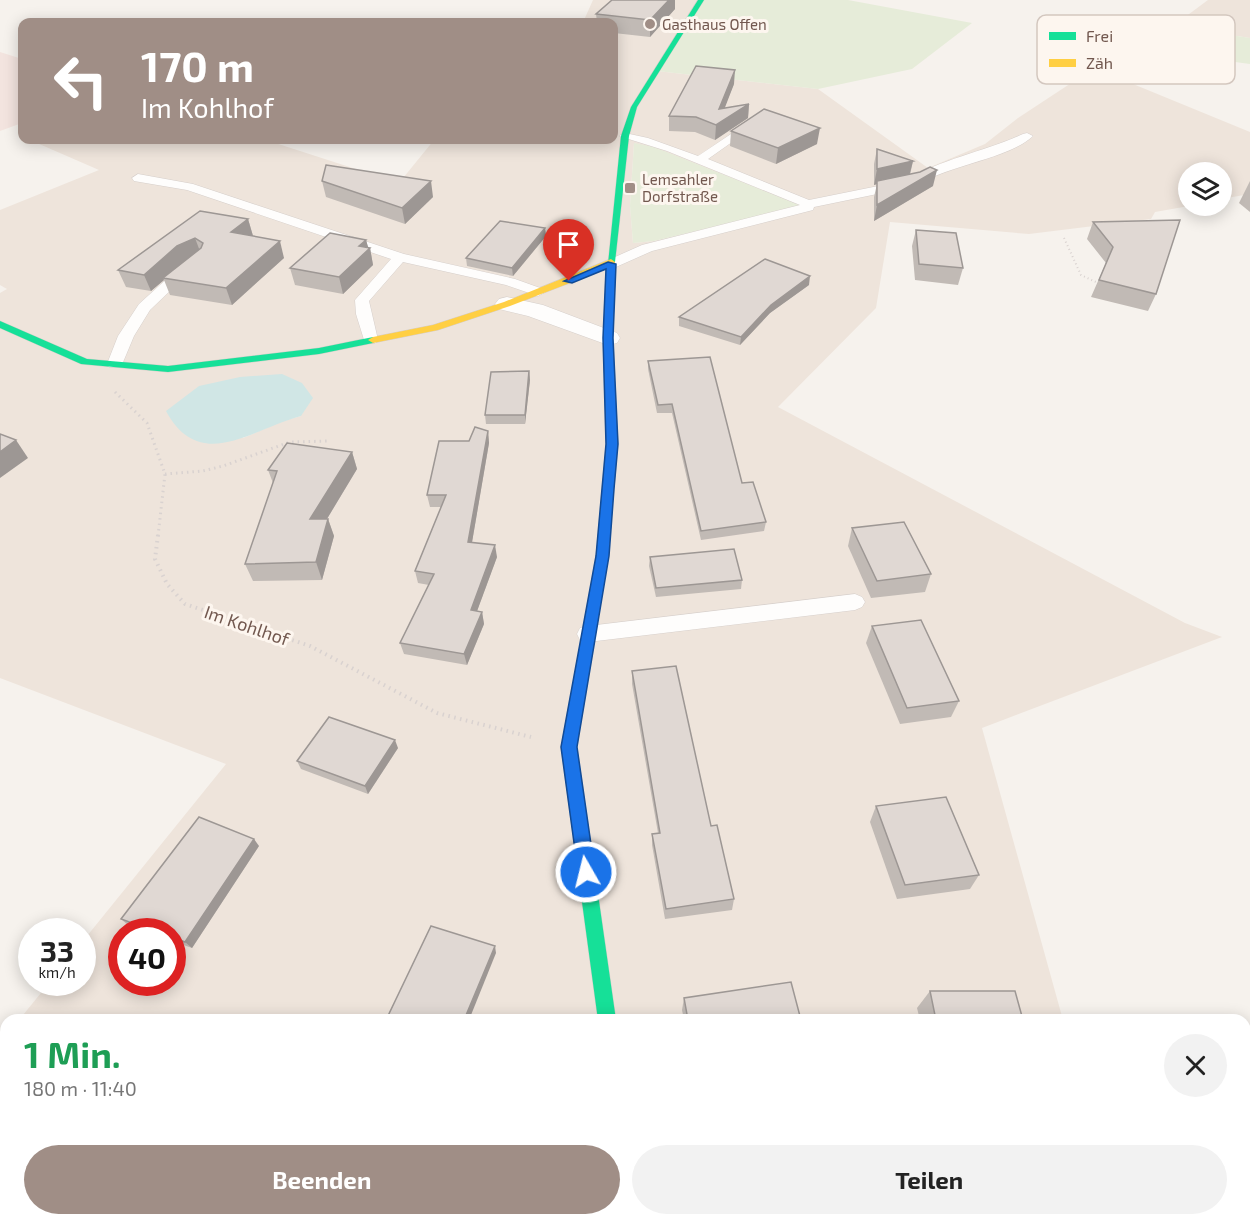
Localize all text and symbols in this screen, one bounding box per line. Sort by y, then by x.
place label: Gasthaus Offen [662,15,767,33]
legend [1037,15,1235,84]
marker: Gasthaus Offen [643,17,657,31]
text: Frei [1086,26,1113,45]
text: 170 m [141,40,254,90]
icon: left [42,42,120,120]
text: Zäh [1086,53,1113,72]
text: Im Kohlhof [141,91,274,123]
map controls [1178,162,1232,216]
button: layers [1178,162,1232,216]
place label: Lemsahler Dorfstraße [642,170,718,205]
marker: Lemsahler Dorfstraße [623,181,637,195]
pin [543,219,594,281]
icon: arrive [552,228,585,261]
street label: Im Kohlhof [202,600,293,650]
position arrow [554,840,618,904]
speed limit sign: 40 [108,918,186,996]
text: 33 [40,932,74,968]
text: km/h [38,963,76,981]
text: 1 Min. [24,1032,121,1075]
button: close [1164,1034,1227,1097]
text: 180 m · 11:40 [24,1076,137,1100]
button: Beenden [24,1145,620,1214]
button: Teilen [632,1145,1227,1214]

